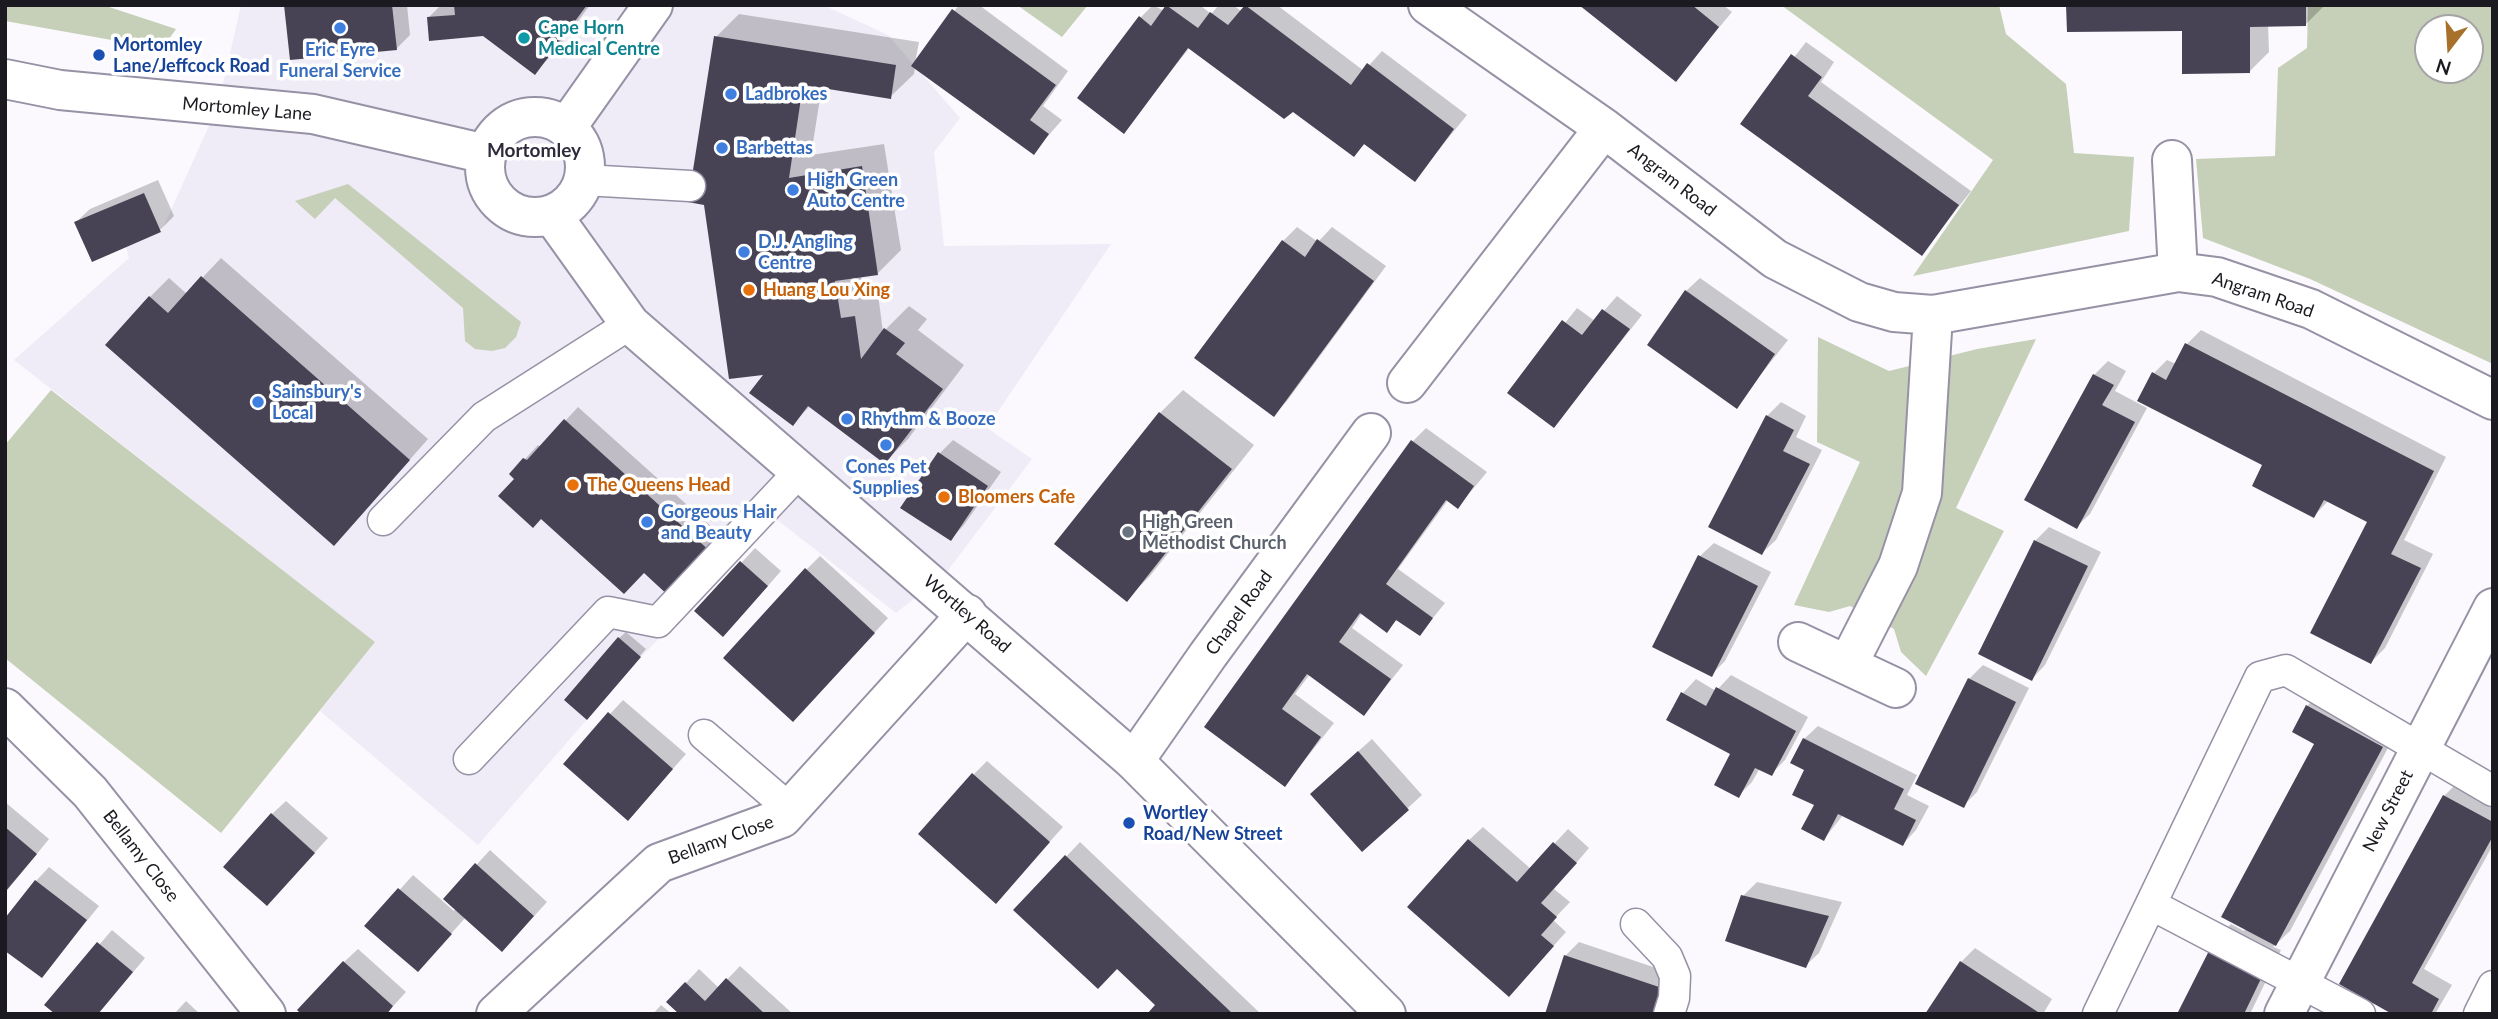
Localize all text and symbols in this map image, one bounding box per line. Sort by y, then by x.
north arrow [2414,14,2484,84]
place label: Cape Horn Medical Centre [538,17,660,60]
marker: Eric Eyre Funeral Service [332,20,348,36]
marker: Cape Horn Medical Centre [516,30,532,46]
place label: Mortomley Lane/Jeffcock Road [113,34,270,76]
place label: Eric Eyre Funeral Service [279,39,401,82]
marker: Mortomley Lane/Jeffcock Road [91,47,107,63]
text: N [2433,55,2454,81]
place label: Ladbrokes [745,83,827,105]
marker: Ladbrokes [723,86,739,102]
street label: Mortomley Lane [181,93,313,125]
place label: Barbettas [736,137,813,159]
street label: Angram Road [1623,139,1721,221]
district label: Mortomley [487,140,581,162]
marker: Barbettas [714,140,730,156]
place label: High Green Auto Centre [807,169,905,212]
marker: High Green Auto Centre [785,182,801,198]
place label: D.J. Angling Centre [758,231,853,274]
marker: D.J. Angling Centre [736,244,752,260]
street label: Angram Road [2209,267,2317,323]
place label: Huang Lou Xing [763,279,890,301]
marker: Huang Lou Xing [741,282,757,298]
place label: Sainsbury's Local [272,381,362,424]
marker: Sainsbury's Local [250,394,266,410]
place label: Rhythm & Booze [861,408,996,430]
marker: Rhythm & Booze [839,411,855,427]
marker: Cones Pet Supplies [878,437,894,453]
place label: Cones Pet Supplies [845,456,927,498]
place label: The Queens Head [587,474,731,496]
marker: The Queens Head [565,477,581,493]
place label: Bloomers Cafe [958,486,1075,508]
marker: Bloomers Cafe [936,489,952,505]
place label: Gorgeous Hair and Beauty [661,501,777,544]
place label: High Green Methodist Church [1142,511,1287,554]
marker: Gorgeous Hair and Beauty [639,514,655,530]
marker: High Green Methodist Church [1120,524,1136,540]
street label: Chapel Road [1201,566,1277,660]
street label: Wortley Road [919,570,1015,658]
street label: New Street [2358,766,2418,856]
place label: Wortley Road/New Street [1143,802,1282,844]
street label: Bellamy Close [98,806,184,906]
street label: Bellamy Close [665,811,777,869]
marker: Wortley Road/New Street [1121,815,1137,831]

